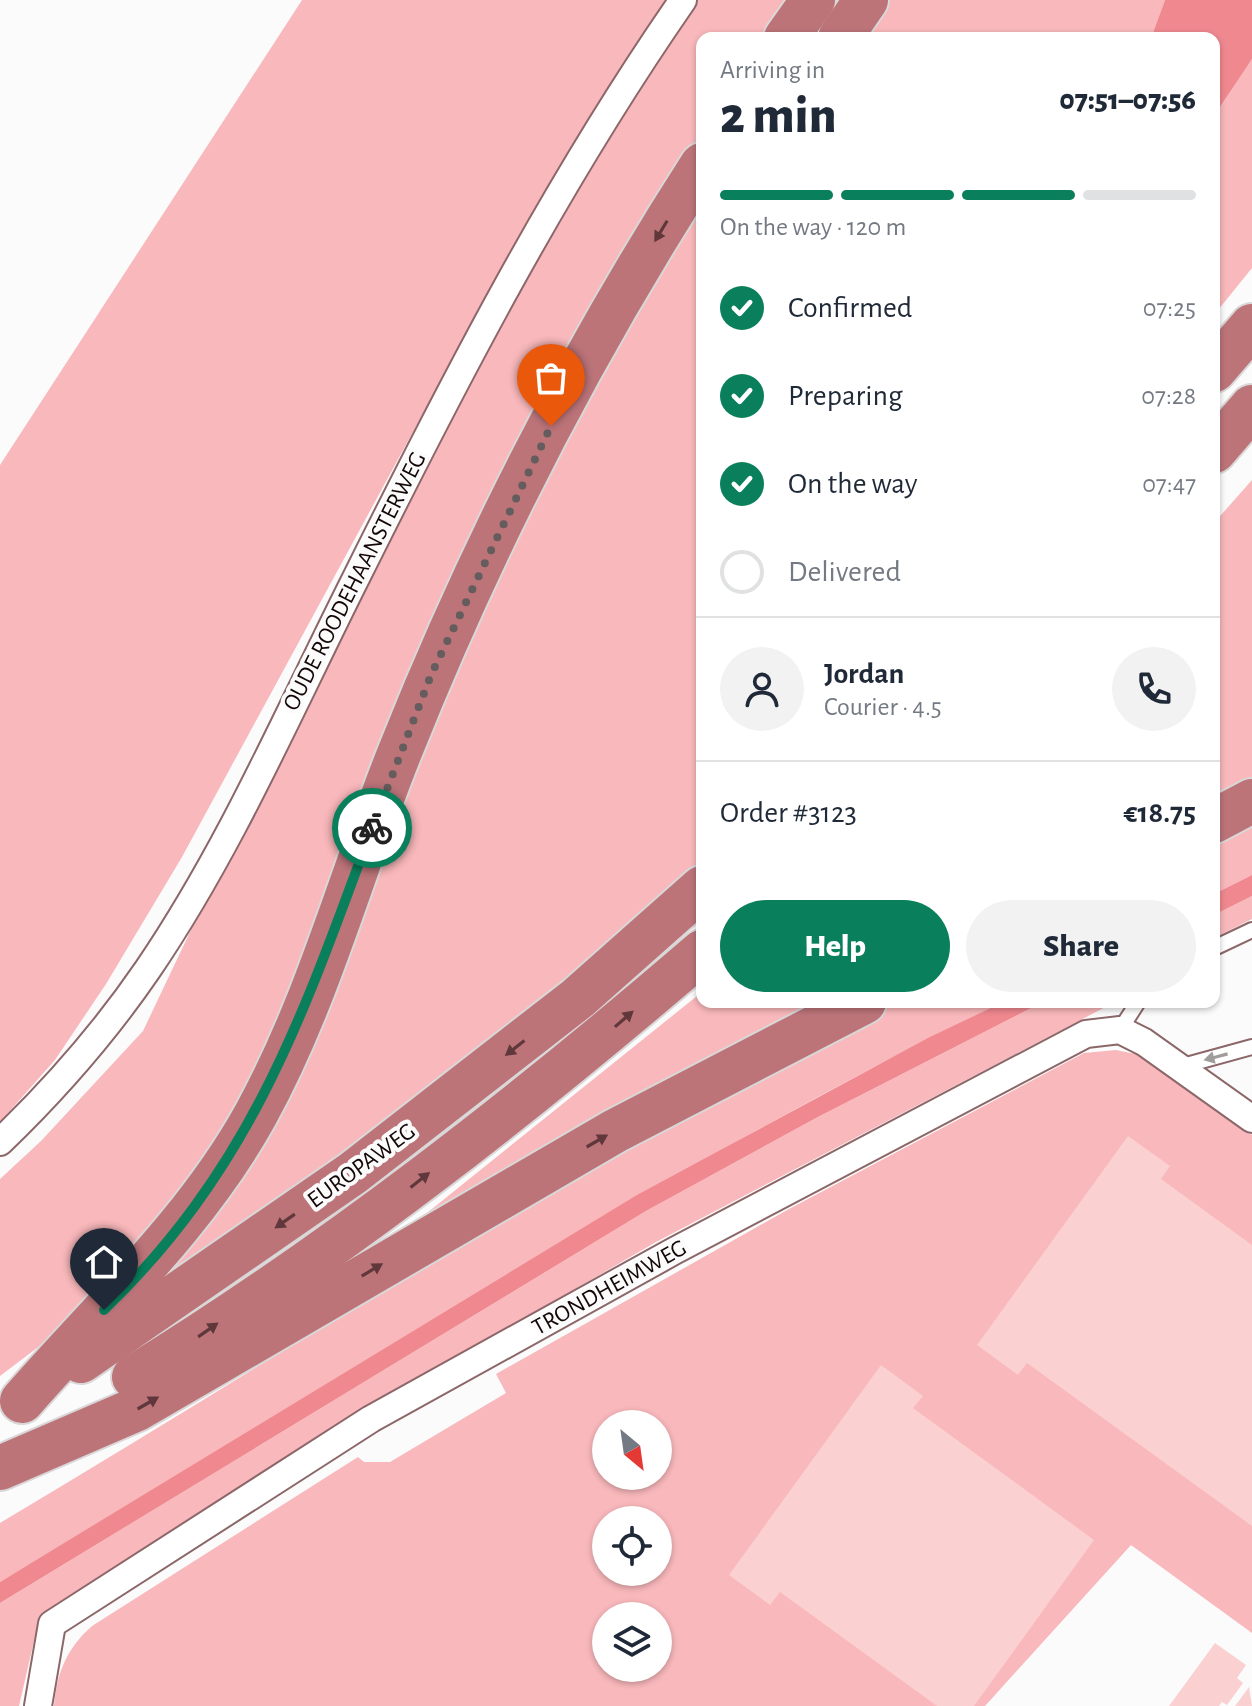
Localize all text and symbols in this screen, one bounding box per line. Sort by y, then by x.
text: Arriving in [720,57,825,83]
text: 07:51–07:56 [1059,85,1196,115]
text: 2 min [720,90,836,142]
text: On the way · 120 m [720,214,906,240]
one-way arrow [655,220,669,242]
icon: check [720,286,764,330]
text: Confirmed [788,293,912,323]
text: 07:25 [1143,295,1196,321]
pin [517,344,585,426]
icon: bag [529,356,573,400]
icon: check [720,374,764,418]
text: Preparing [788,381,903,411]
text: 07:28 [1141,383,1196,409]
street label: OUDE ROODEHAANSTERWEG [279,448,431,715]
icon: check [720,462,764,506]
text: On the way [788,469,917,499]
text: 07:47 [1142,471,1196,497]
text: Delivered [788,557,901,587]
button: person [720,647,804,731]
button: phone [1112,647,1196,731]
text: Jordan [824,659,904,689]
text: Courier · 4.5 [824,694,942,720]
courier [332,788,412,868]
text: Order #3123 [720,798,857,828]
text: €18.75 [1124,798,1196,828]
icon: bike [350,806,394,850]
button: Help [720,900,950,992]
button: Share [966,900,1196,992]
one-way arrow [614,1011,634,1028]
one-way arrow [505,1039,525,1055]
one-way arrow [1203,1051,1227,1064]
street label: EUROPAWEG [303,1119,420,1213]
one-way arrow [586,1134,609,1148]
one-way arrow [410,1172,430,1188]
one-way arrow [274,1213,295,1228]
pin [70,1228,138,1310]
street label: TRONDHEIMWEG [528,1236,691,1340]
icon: home [82,1240,126,1284]
one-way arrow [361,1263,383,1277]
one-way arrow [197,1323,218,1338]
one-way arrow [137,1396,159,1410]
north arrow [592,1410,672,1490]
map controls [592,1410,672,1682]
button: locate [592,1506,672,1586]
button: layers [592,1602,672,1682]

